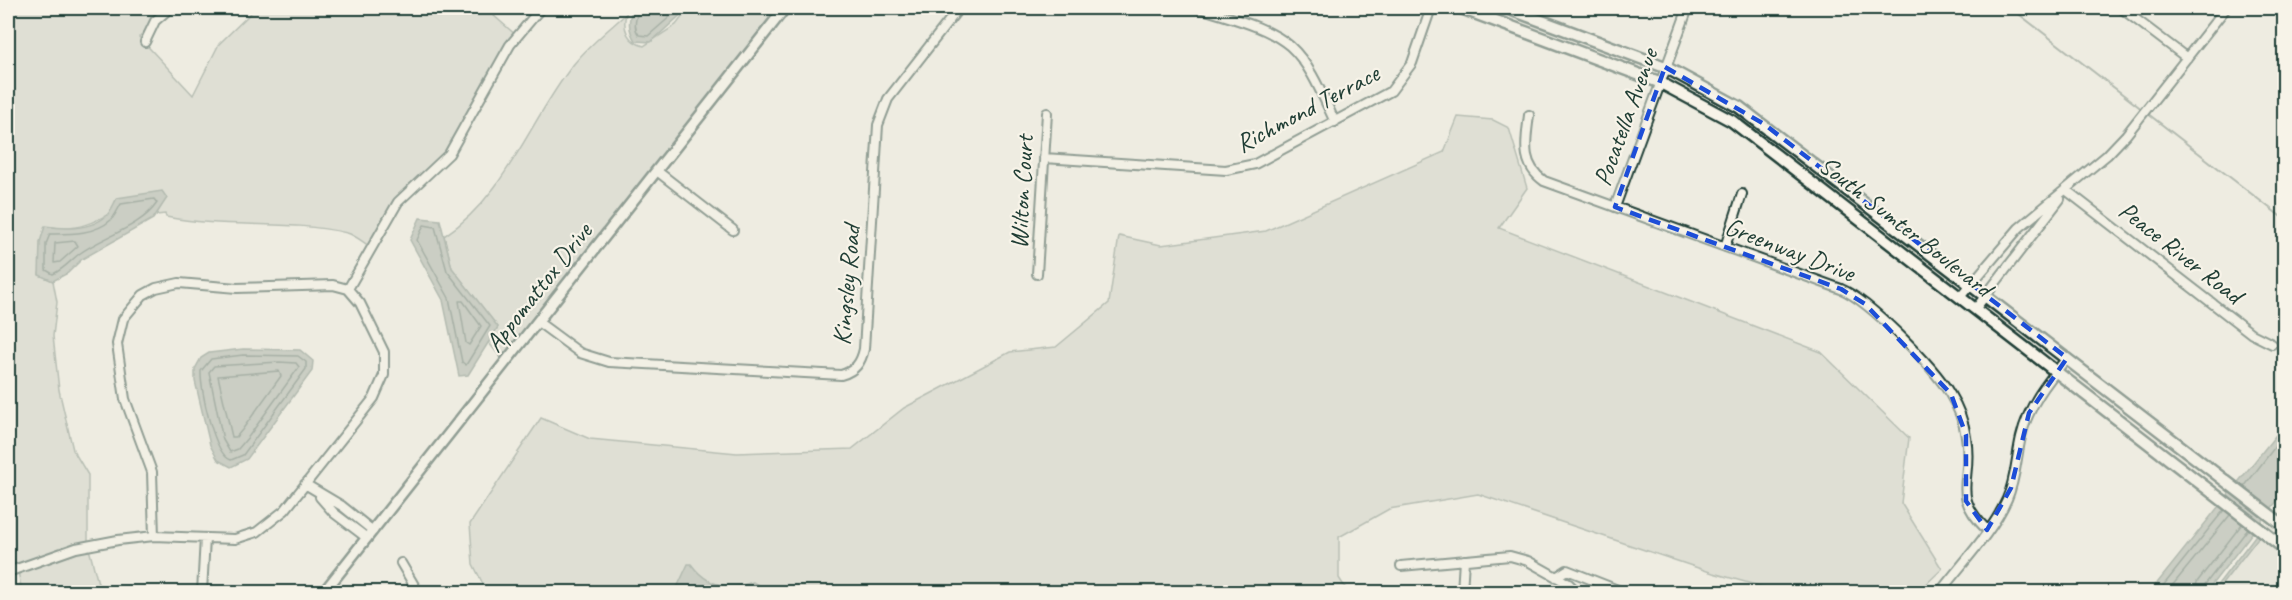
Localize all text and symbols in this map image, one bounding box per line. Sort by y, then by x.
street label: Pocatella Avenue [1585,42,1666,190]
street label: Richmond Terrace [1230,56,1386,160]
street label: Wilton Court [1002,132,1041,250]
street label: South Sumter Boulevard [1812,148,2002,307]
street label: Peace River Road [2112,194,2252,313]
street label: Greenway Drive [1720,210,1861,290]
street label: Appomattox Drive [478,215,600,359]
street label: Kingsley Road [825,220,869,346]

